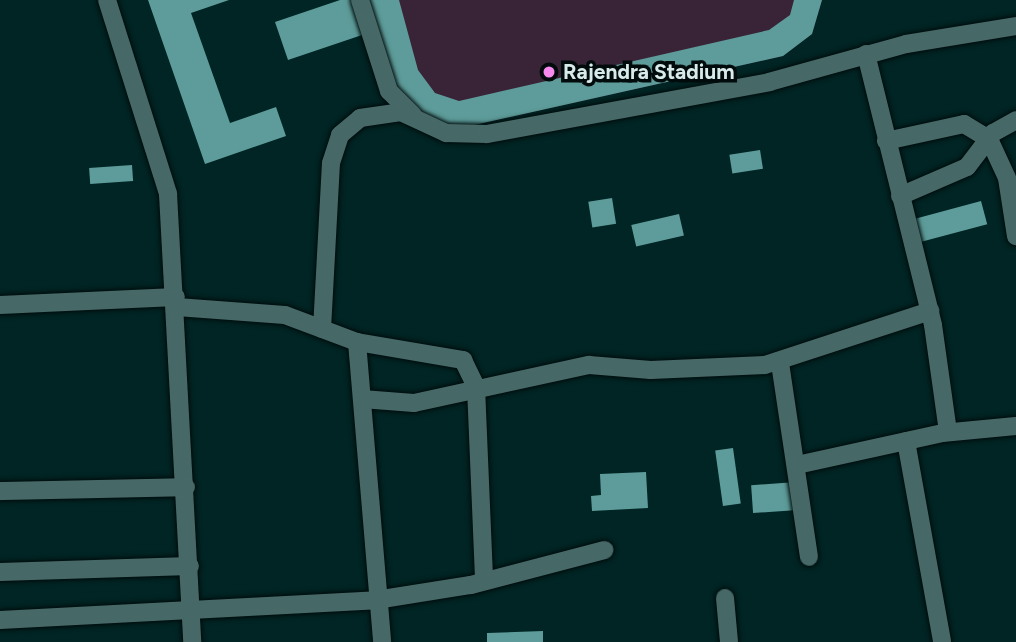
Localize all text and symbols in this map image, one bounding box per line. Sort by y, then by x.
place label: Rajendra Stadium [563,59,734,85]
marker: Rajendra Stadium [541,64,557,80]

